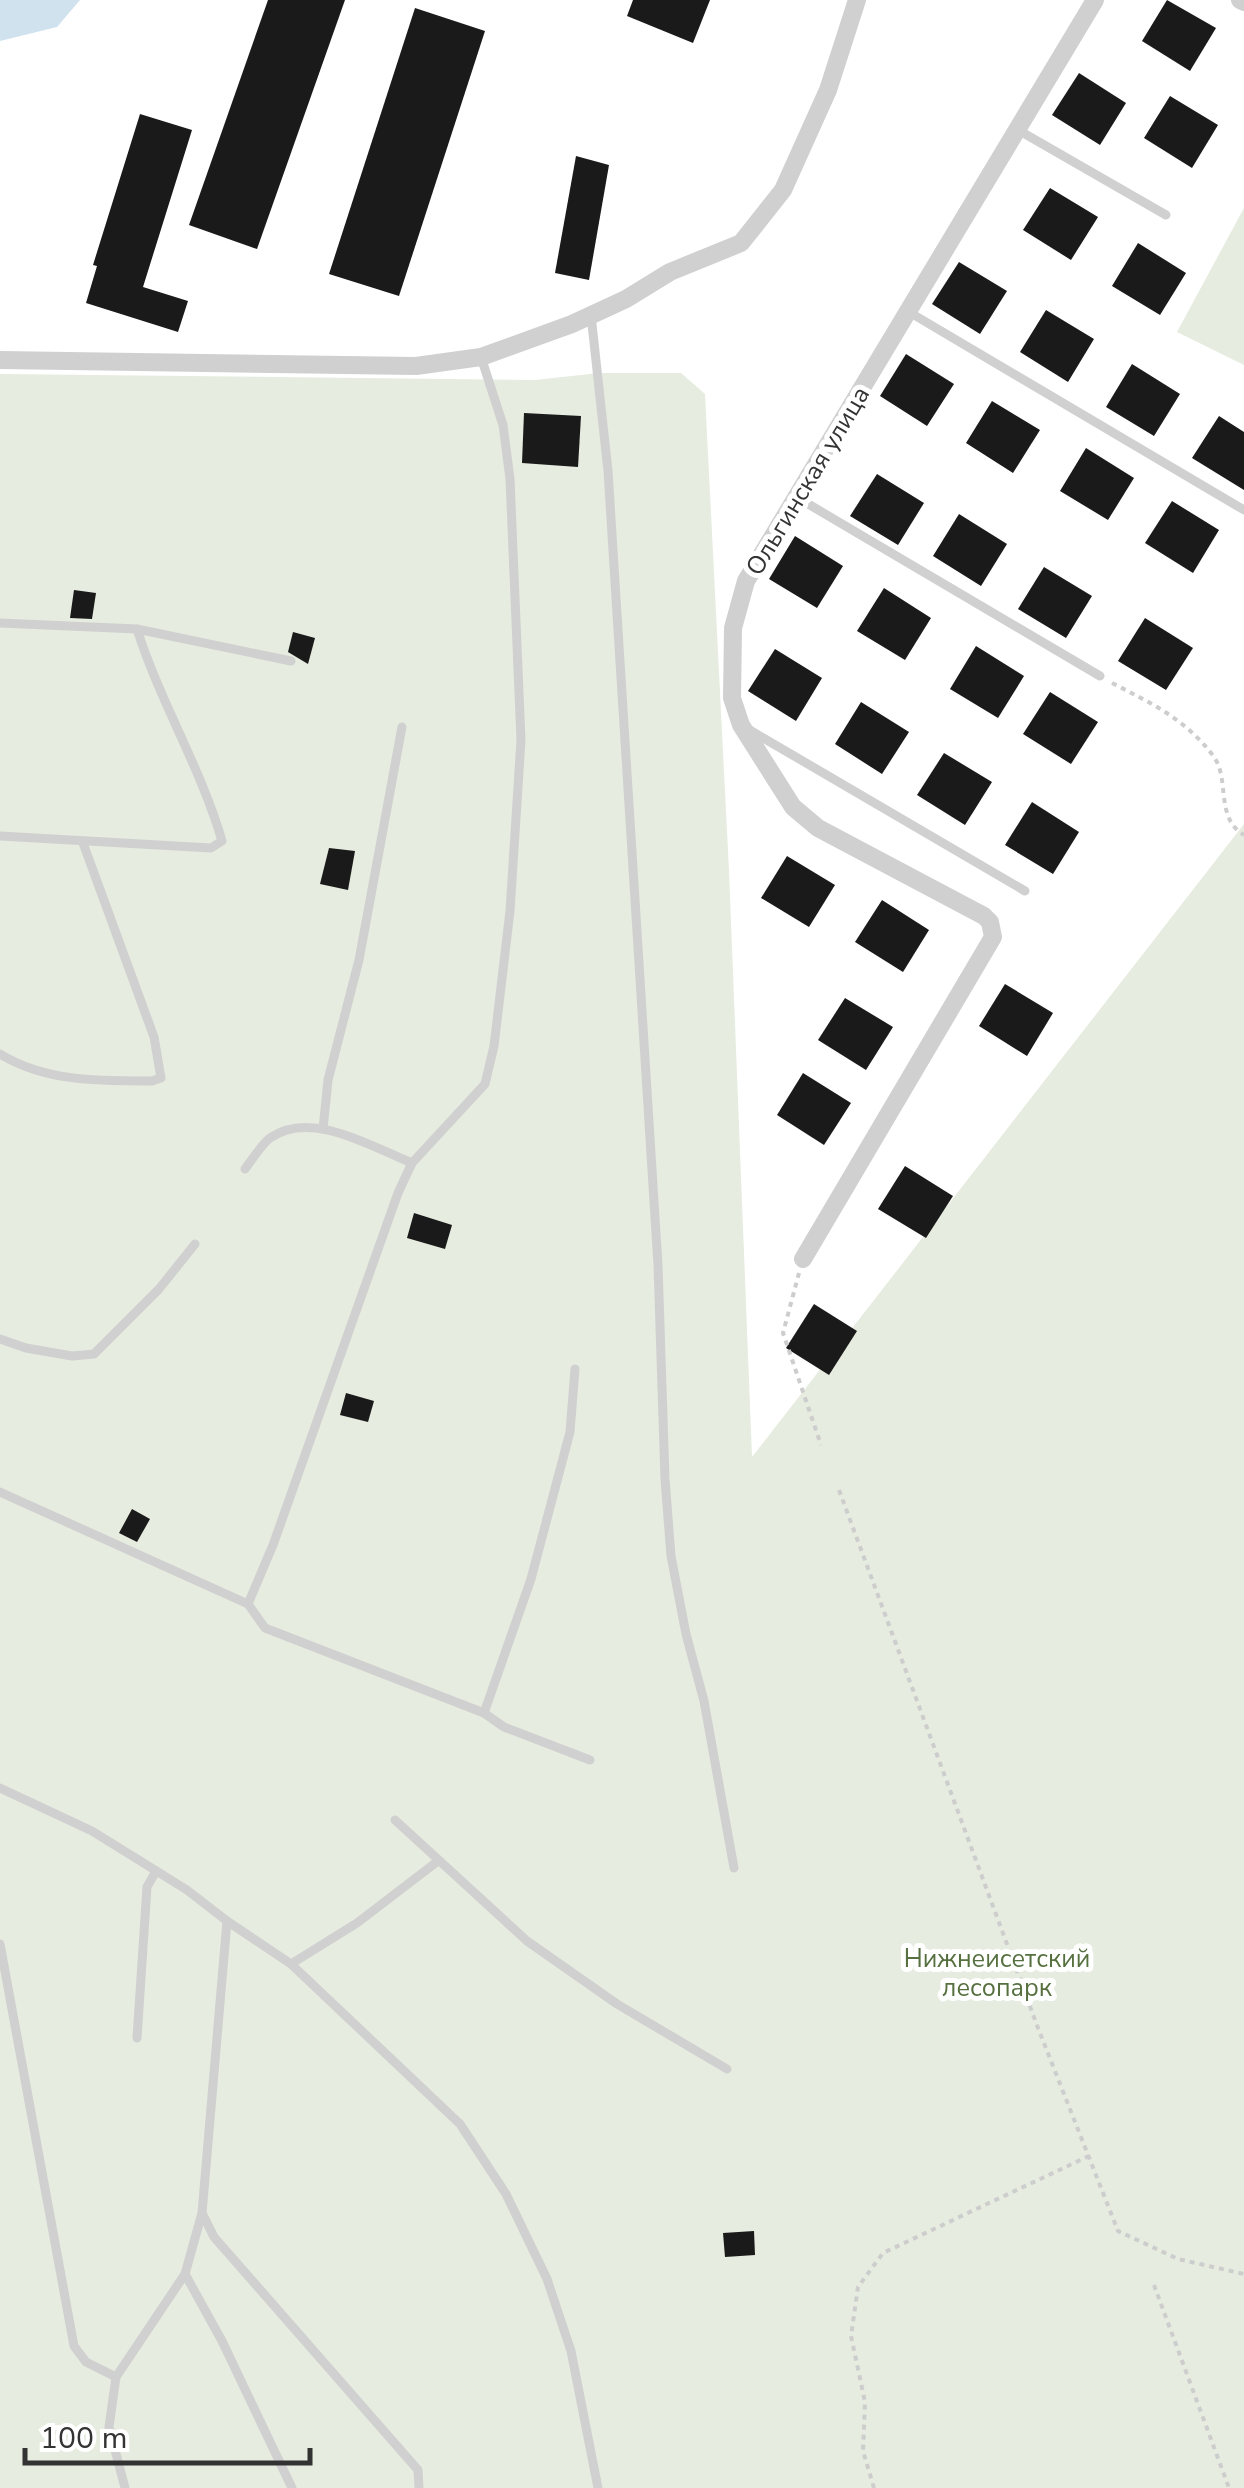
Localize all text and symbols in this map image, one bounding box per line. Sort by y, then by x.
street label: Ольгинская улица [738,380,878,582]
park label: Нижнеисетский лесопарк [904,1942,1090,2005]
scale bar [25,2403,310,2465]
text: 100 m [40,2418,127,2459]

